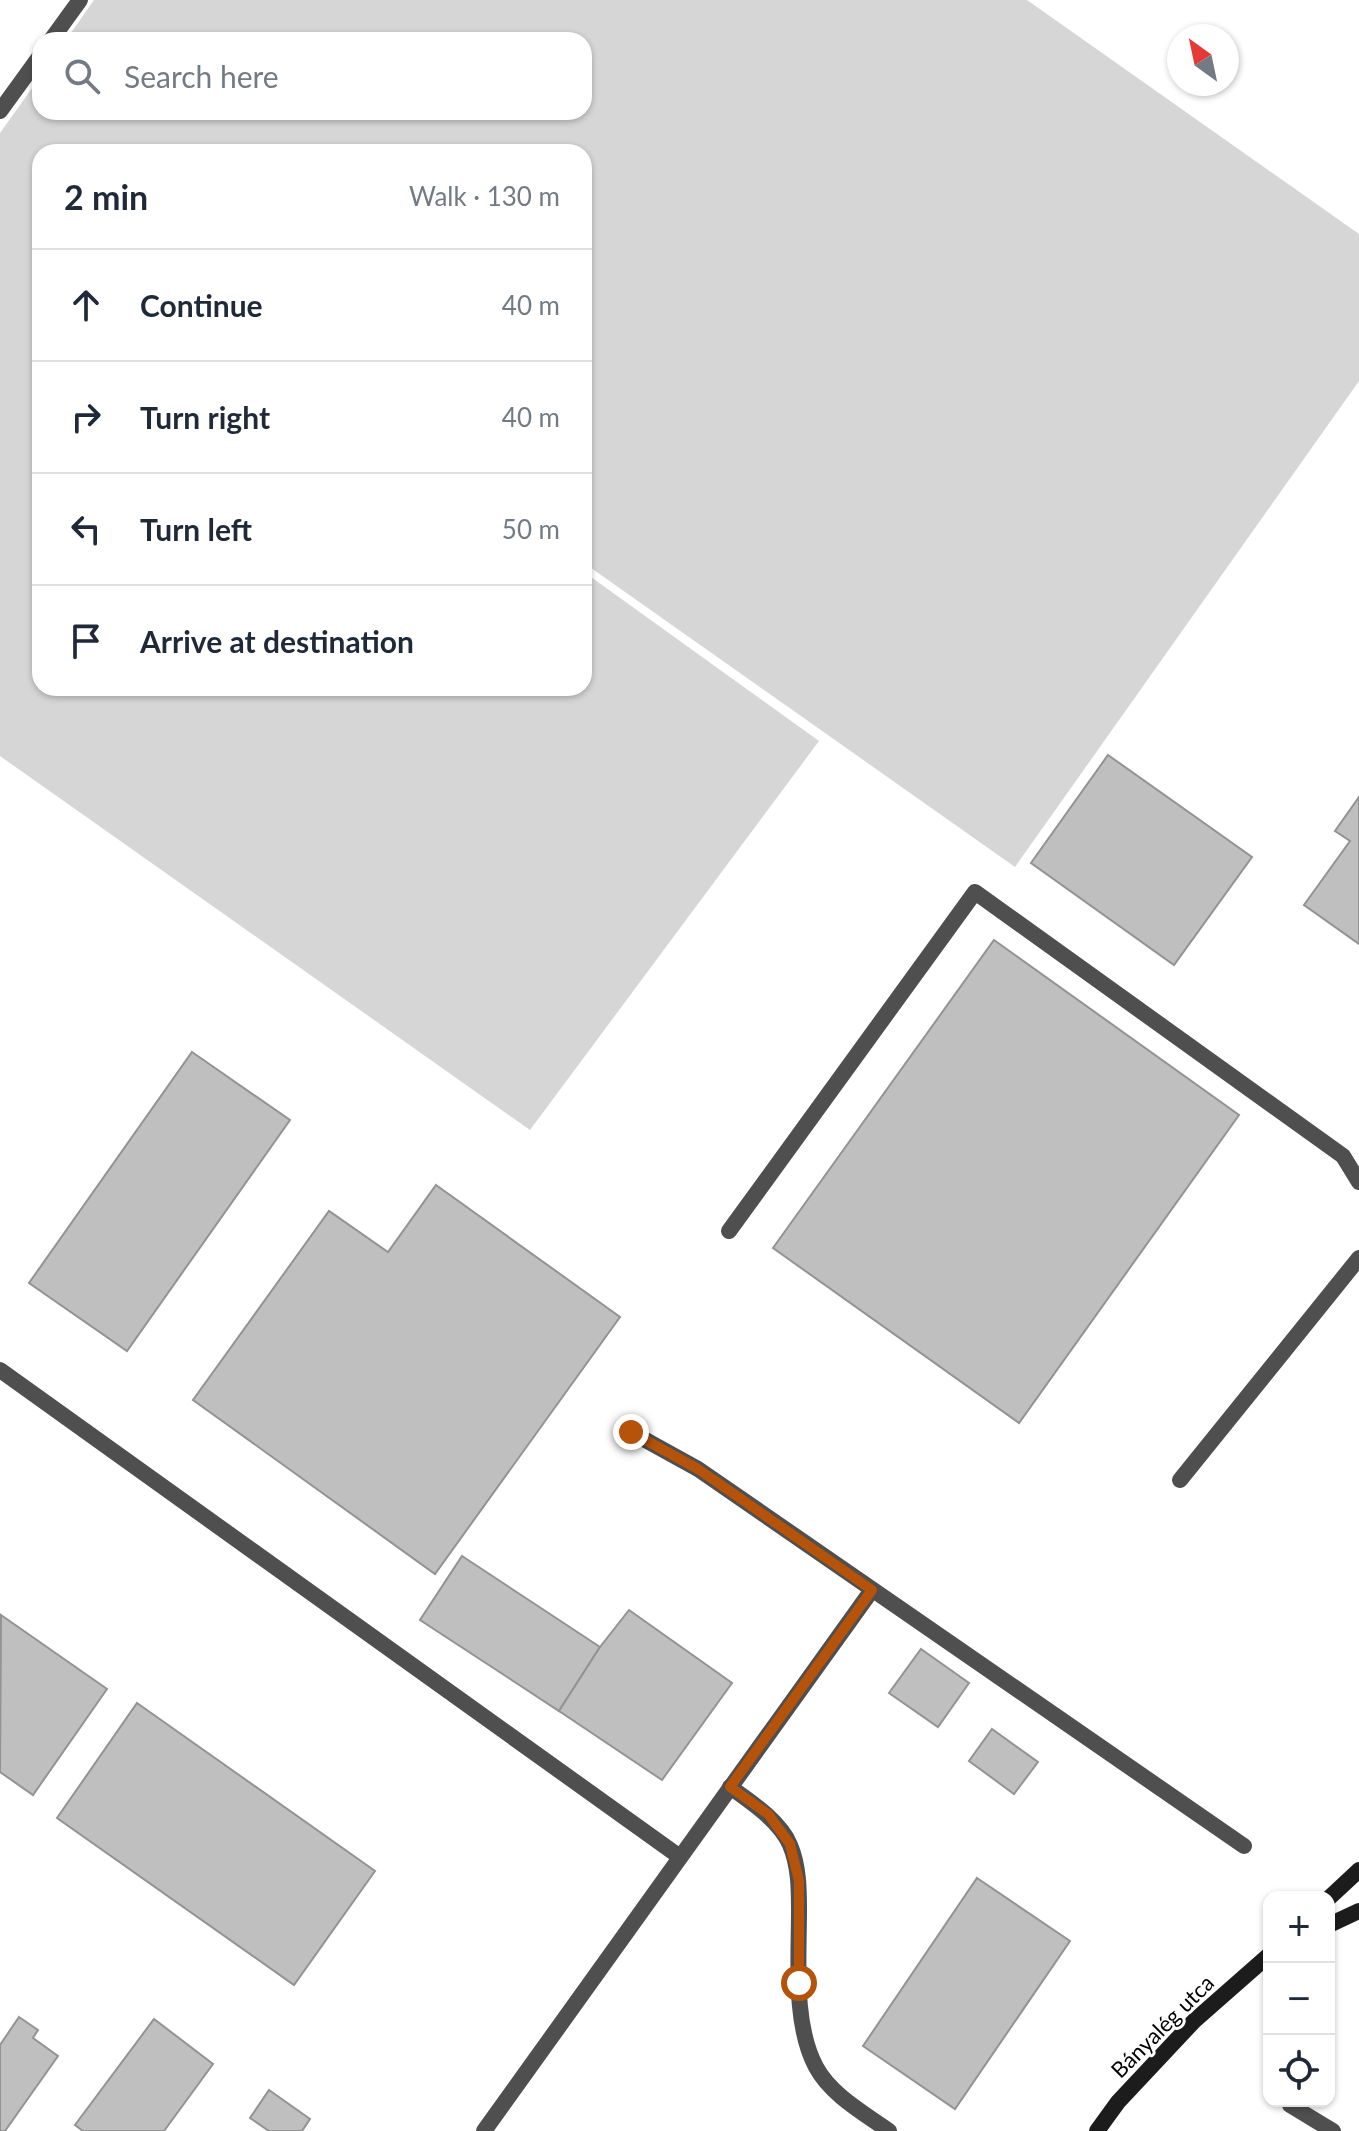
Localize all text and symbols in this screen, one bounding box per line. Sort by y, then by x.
north arrow [1167,24,1239,96]
search box [32,32,592,120]
icon: search [60,54,104,98]
text: Search here [124,58,279,94]
text: 2 min [64,176,148,217]
text: Walk · 130 m [409,180,560,212]
icon: ahead [64,283,108,327]
text: Continue [140,287,263,323]
text: 40 m [502,289,560,321]
icon: right [64,395,108,439]
text: Turn right [140,399,270,435]
text: 40 m [502,401,560,433]
icon: left [64,507,108,551]
text: Turn left [140,511,252,547]
text: 50 m [502,513,560,545]
icon: arrive [64,619,108,663]
text: Arrive at destination [140,623,414,659]
route end [613,1414,649,1450]
map controls [1263,1891,1335,2107]
button: + [1263,1891,1335,1963]
button: − [1263,1963,1335,2035]
route start [781,1965,817,2001]
street label: Bányalég utca [1105,1969,1219,2083]
button: locate [1263,2035,1335,2107]

